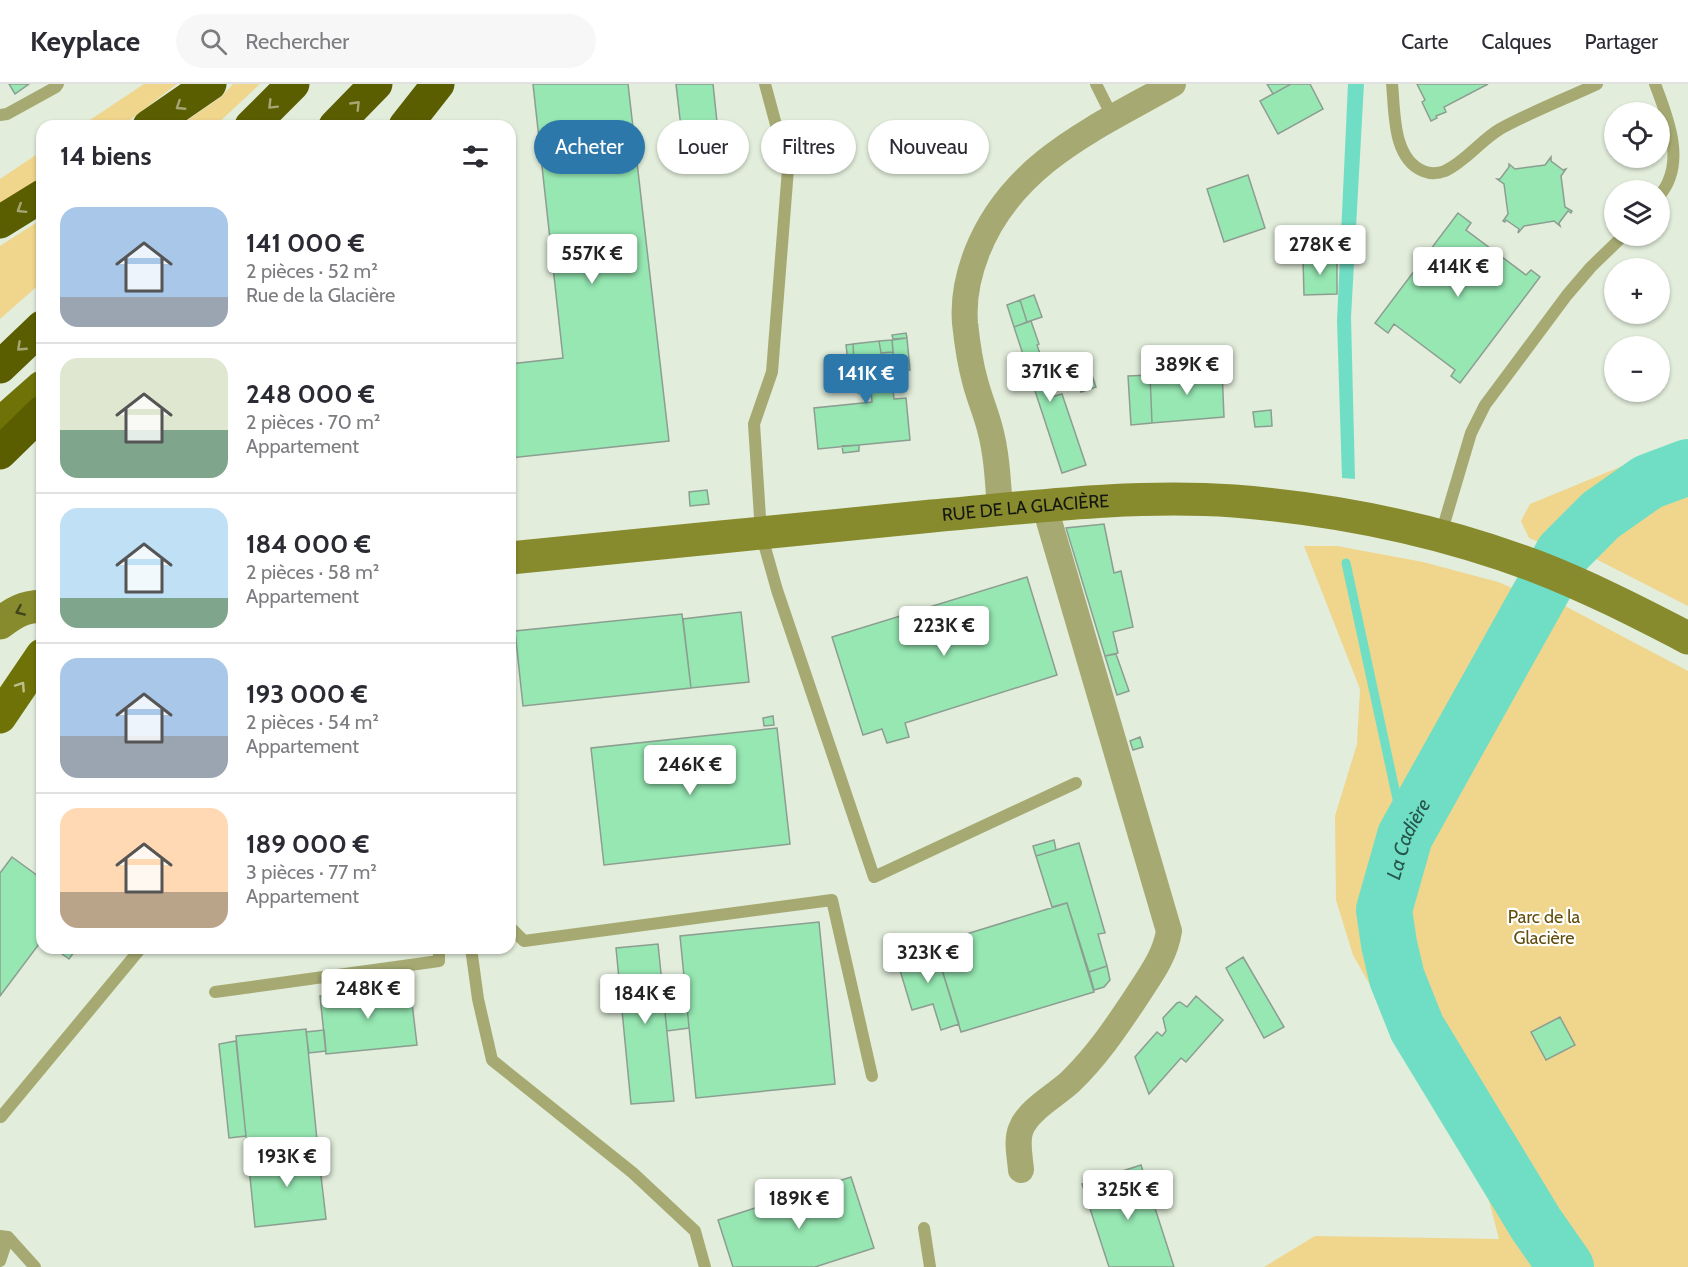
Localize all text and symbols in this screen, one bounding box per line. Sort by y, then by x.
search box [176,14,596,68]
text: Keyplace [30,24,140,58]
icon: search [197,25,230,58]
text: Rechercher [245,28,349,55]
text: Carte [1401,29,1449,54]
text: Calques [1482,29,1552,54]
text: Partager [1585,29,1658,54]
one-way arrow [176,98,186,110]
one-way arrow [269,98,279,109]
one-way arrow [348,101,359,112]
map controls [1604,102,1670,402]
button: locate [1604,102,1670,168]
chip: Acheter [534,120,645,174]
chip: Louer [657,120,749,174]
chip: Filtres [761,120,856,174]
chip: Nouveau [868,120,989,174]
text: 14 biens [60,140,151,172]
icon: filters [459,140,492,173]
button: layers [1604,180,1670,246]
one-way arrow [17,201,27,213]
pin: 278K € [1271,225,1369,276]
text: 141 000 € [246,227,365,259]
icon: home [108,231,180,303]
text: 278K € [1289,232,1351,256]
pin: 557K € [543,234,641,285]
text: 557K € [561,241,623,265]
pin: 414K € [1409,247,1507,298]
text: 414K € [1427,254,1489,278]
button: + [1604,258,1670,324]
text: 2 pièces · 52 m² [246,259,378,283]
text: Rue de la Glacière [246,283,395,307]
button: − [1604,336,1670,402]
one-way arrow [17,340,28,351]
pin: 389K € [1138,345,1236,396]
pin: 371K € [1001,352,1099,403]
text: 389K € [1155,352,1219,376]
pin: 141K € [817,354,915,405]
text: 371K € [1021,359,1079,383]
text: 141K € [838,361,894,385]
text: 248 000 € [246,378,375,410]
icon: home [108,382,180,454]
text: 2 pièces · 70 m² [246,410,380,434]
text: Appartement [246,434,359,458]
street label: RUE DE LA GLACIÈRE [941,490,1110,526]
text: 184 000 € [246,528,371,560]
icon: home [108,532,180,604]
text: 2 pièces · 58 m² [246,560,379,584]
text: Appartement [246,584,359,608]
one-way arrow [15,604,26,616]
pin: 223K € [895,606,993,657]
text: 223K € [913,613,975,637]
text: 193 000 € [246,678,368,710]
one-way arrow [14,682,25,693]
icon: home [108,682,180,754]
text: 2 pièces · 54 m² [246,710,379,734]
text: Appartement [246,734,359,758]
pin: 246K € [641,745,739,796]
text: 246K € [658,752,722,776]
water label: La Cadière [1381,795,1435,882]
text: 189 000 € [246,828,369,860]
icon: home [108,832,180,904]
text: 3 pièces · 77 m² [246,860,377,884]
text: Appartement [246,884,359,908]
park label: Parc de la Glacière [1508,906,1581,949]
pin: 323K € [879,933,977,984]
text: 323K € [897,940,959,964]
pin: 248K € [319,969,417,1020]
pin: 184K € [596,974,694,1025]
text: 248K € [336,976,400,1000]
text: 184K € [614,981,676,1005]
pin: 193K € [238,1137,336,1188]
text: 193K € [257,1144,317,1168]
pin: 325K € [1079,1170,1177,1221]
text: 325K € [1097,1177,1159,1201]
pin: 189K € [750,1179,848,1230]
text: 189K € [769,1186,829,1210]

